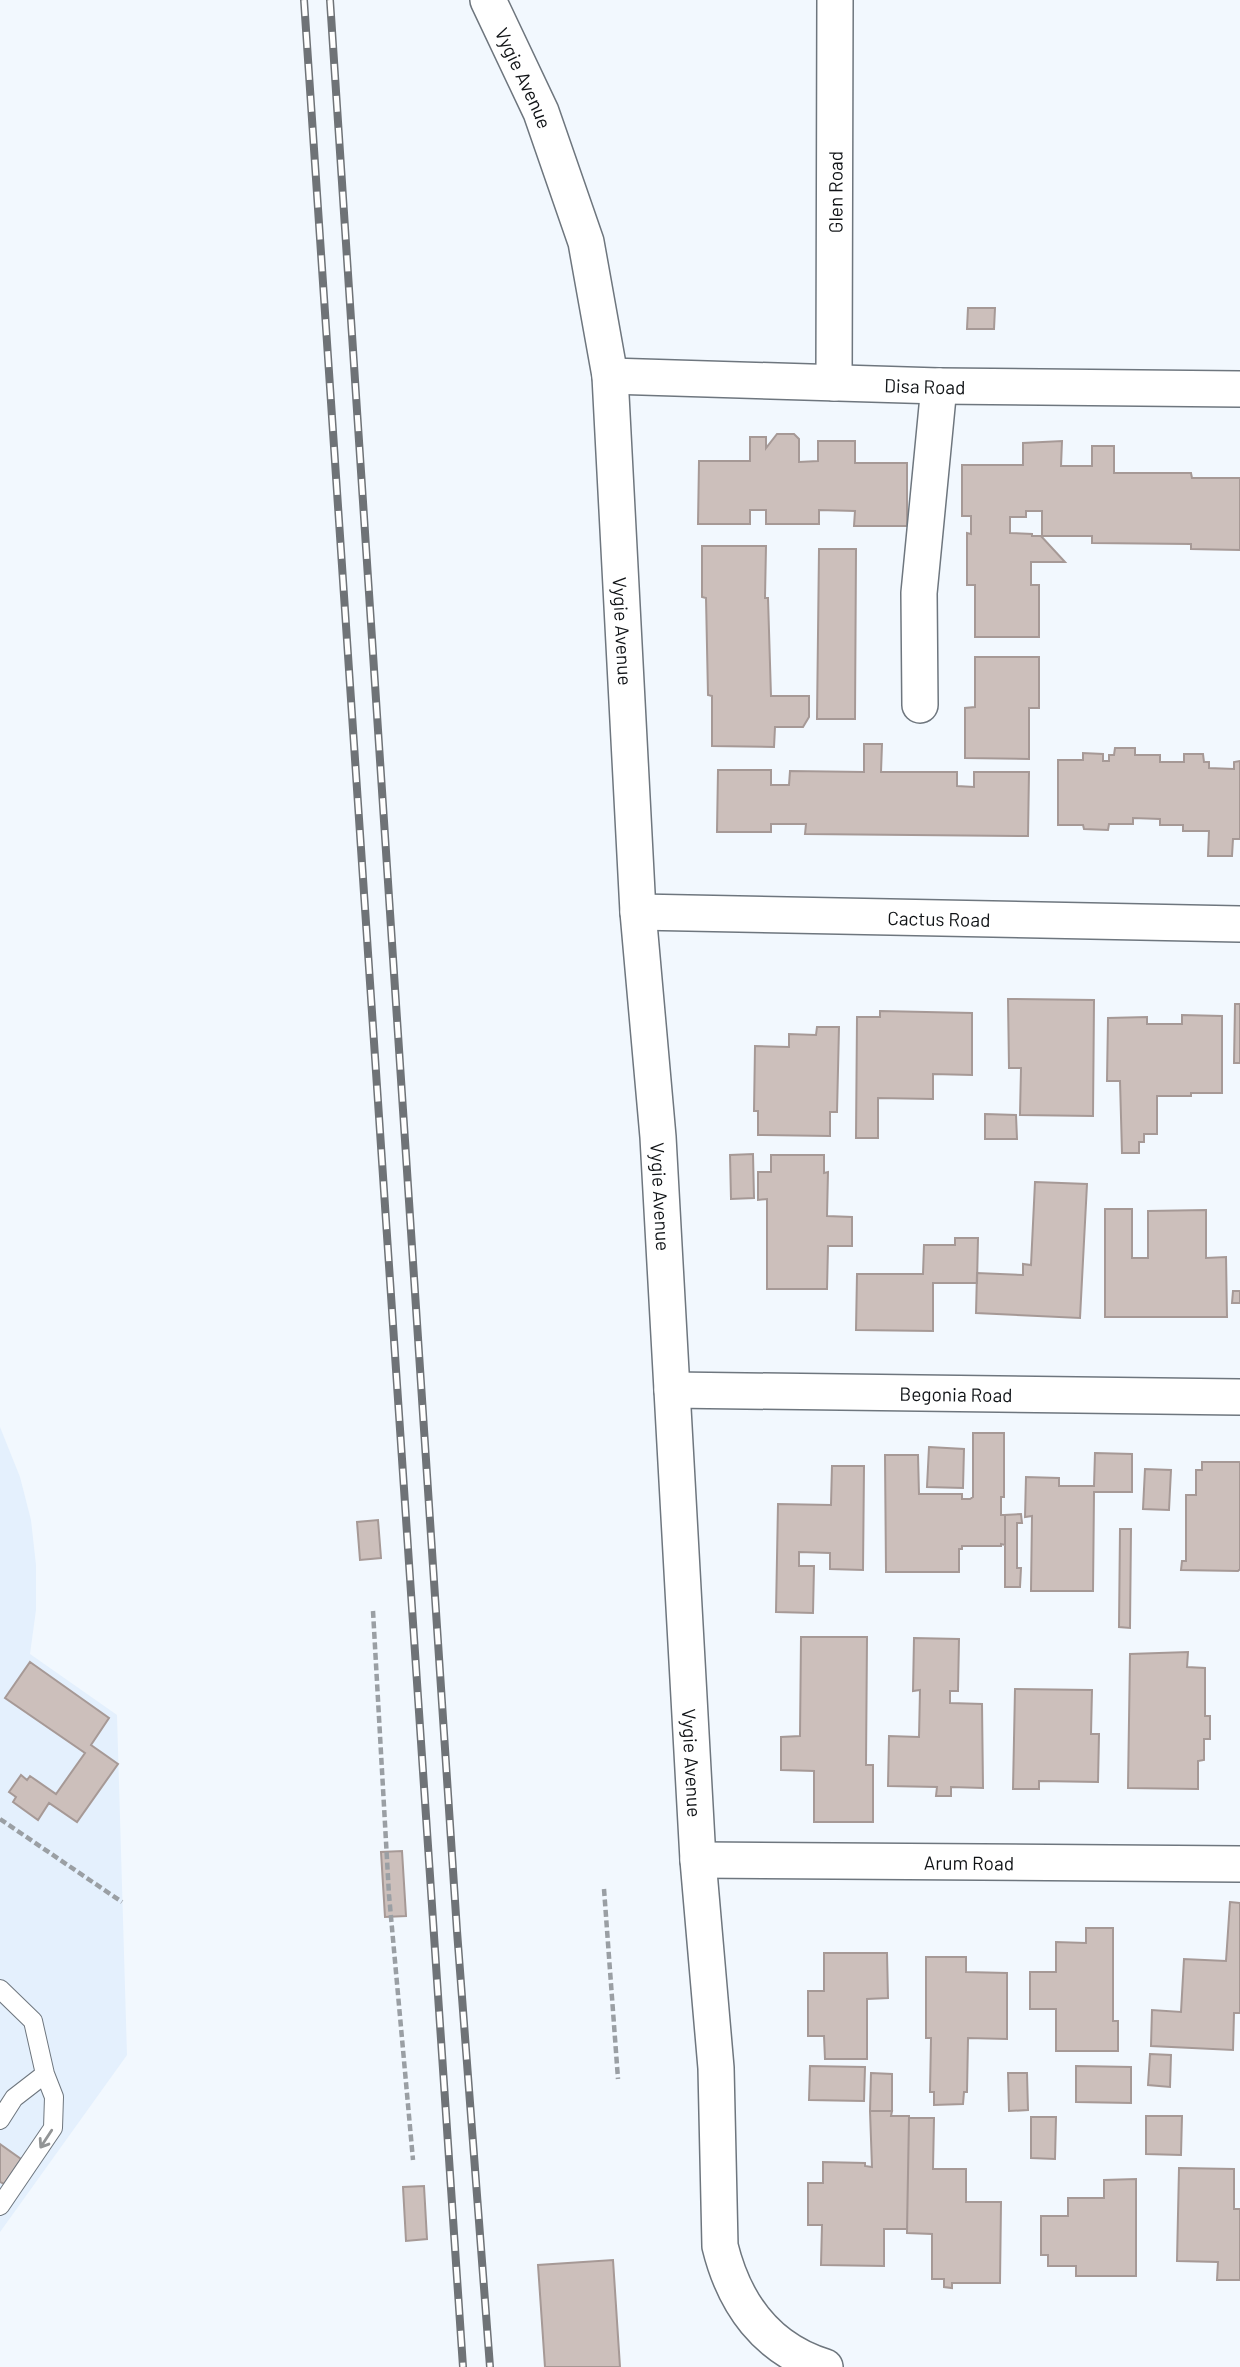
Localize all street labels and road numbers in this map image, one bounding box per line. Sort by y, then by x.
street label: Vygie Avenue [491,24,557,131]
street label: Glen Road [823,151,846,233]
street label: Disa Road [884,373,966,398]
street label: Vygie Avenue [609,576,638,686]
street label: Cactus Road [887,905,991,931]
street label: Vygie Avenue [647,1142,676,1252]
street label: Begonia Road [899,1381,1013,1406]
street label: Vygie Avenue [678,1708,707,1818]
street label: Arum Road [924,1850,1014,1874]

